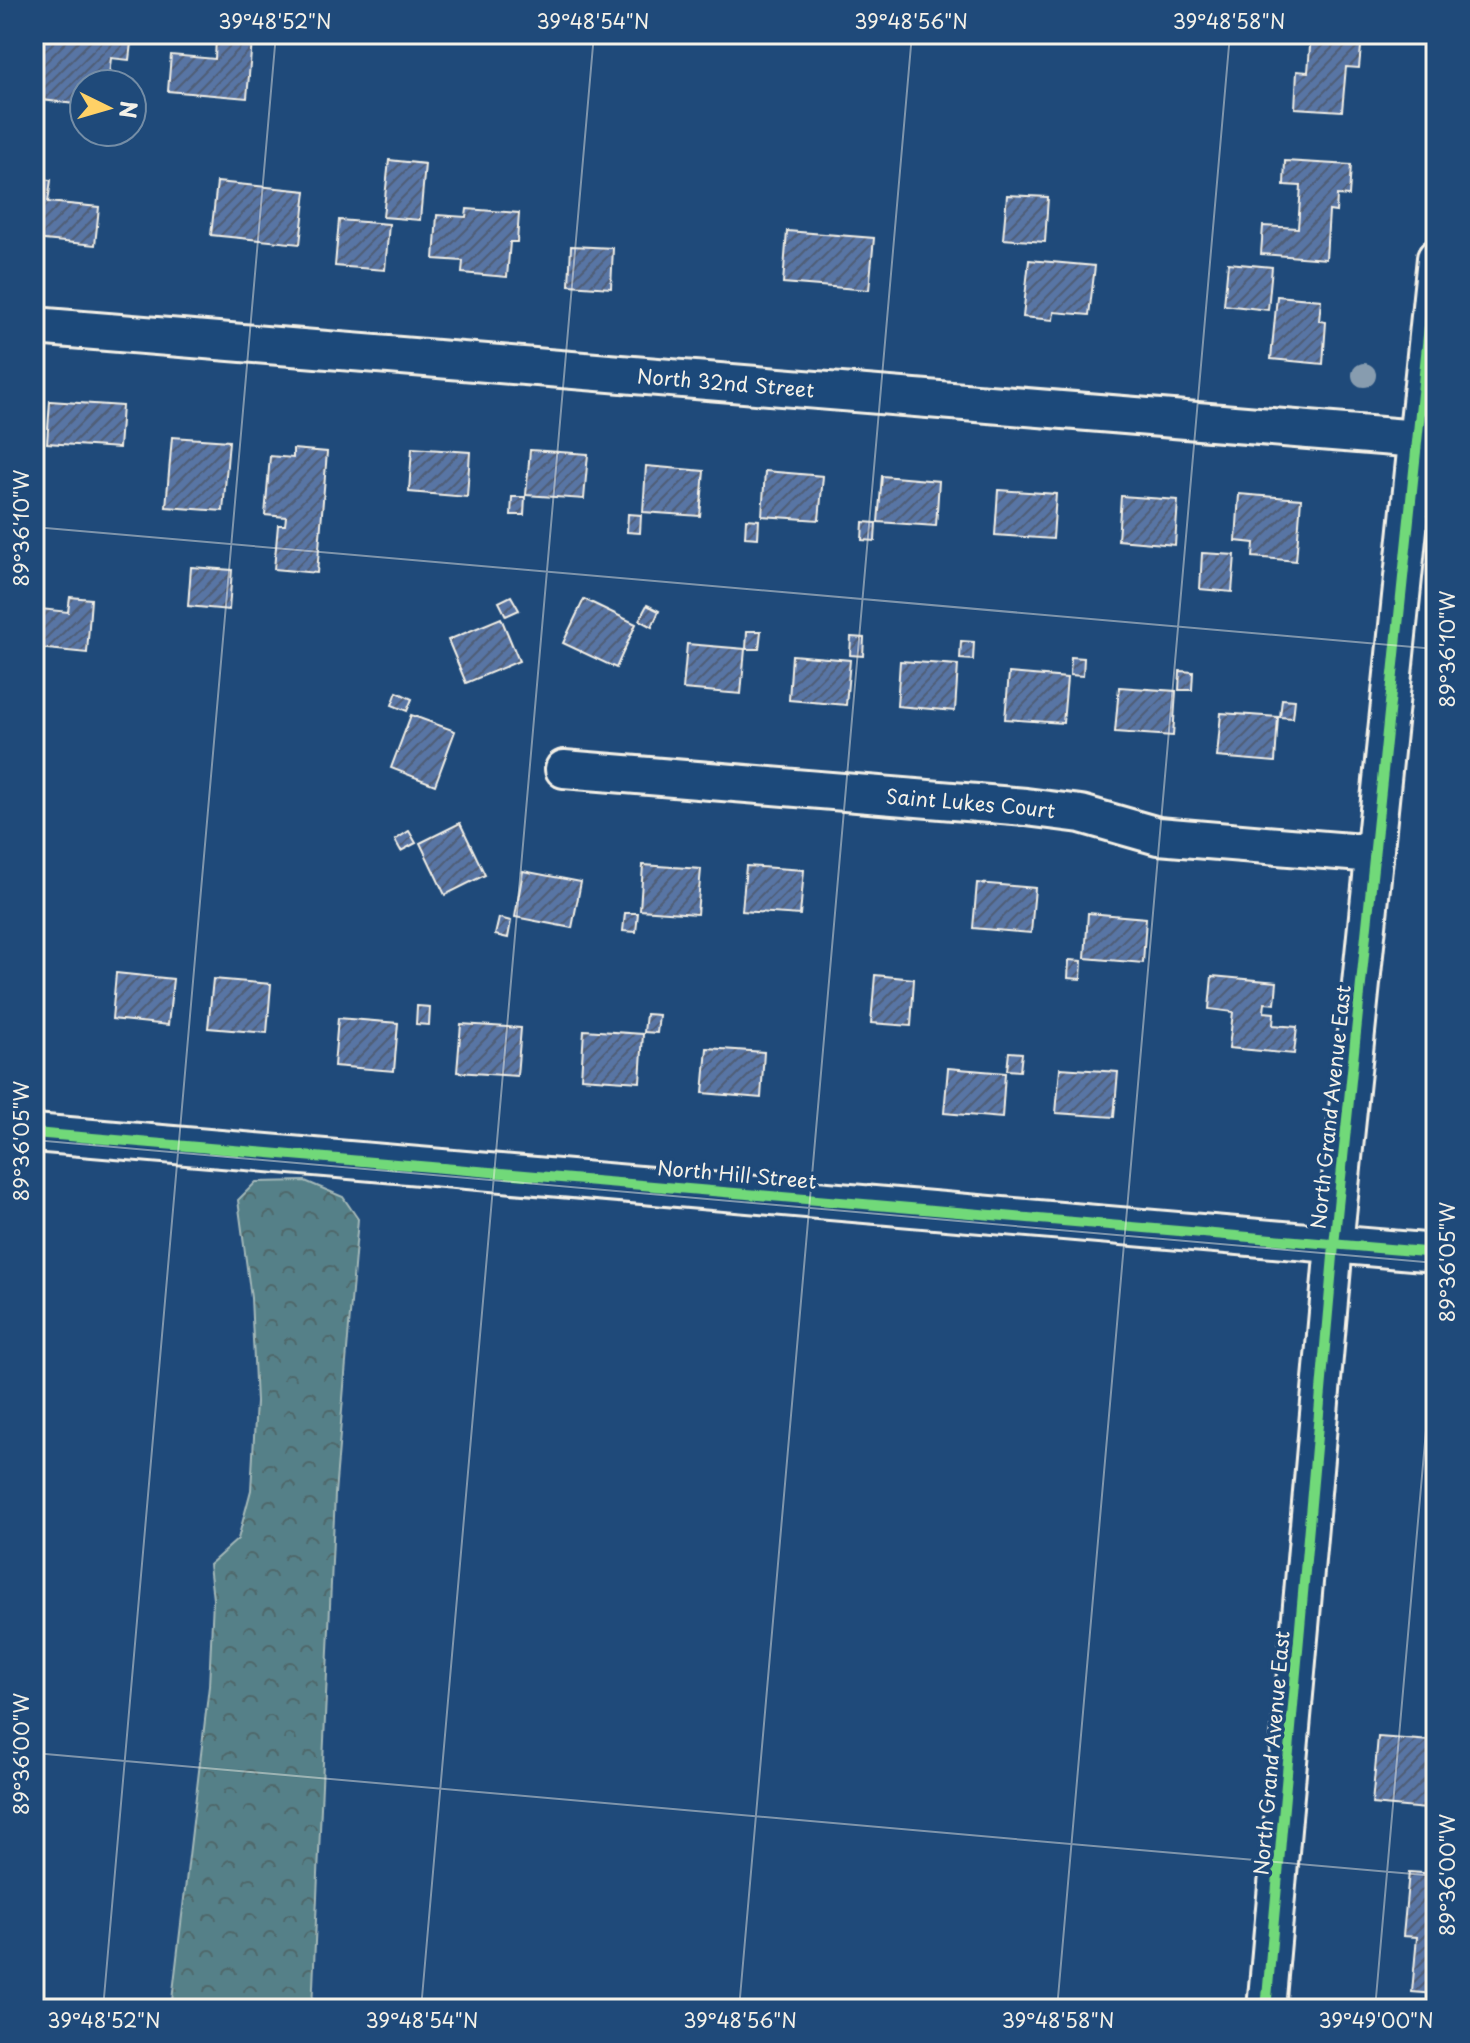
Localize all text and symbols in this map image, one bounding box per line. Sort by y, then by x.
text: 39°48'52"N [218,6,332,36]
text: 39°48'54"N [536,6,650,36]
text: 39°48'56"N [854,6,968,36]
text: 39°48'58"N [1173,6,1285,36]
north arrow [68,68,148,148]
text: N [112,100,147,120]
street label: North 32nd Street [636,360,816,405]
text: 89°36'10"W [6,469,36,586]
text: 89°36'10"W [1432,590,1462,707]
street label: Saint Lukes Court [885,781,1057,826]
street label: North Grand Avenue East [1302,984,1358,1230]
text: 89°36'05"W [6,1080,36,1201]
street label: North Hill Street [656,1152,818,1196]
text: 89°36'05"W [1432,1201,1462,1322]
street label: North Grand Avenue East [1245,1630,1297,1876]
text: 89°36'00"W [6,1692,36,1815]
text: 89°36'00"W [1432,1813,1462,1936]
text: 39°48'52"N [47,2005,161,2035]
text: 39°48'54"N [365,2005,479,2035]
text: 39°48'56"N [683,2005,797,2035]
text: 39°48'58"N [1002,2005,1114,2035]
text: 39°49'00"N [1318,2005,1434,2035]

